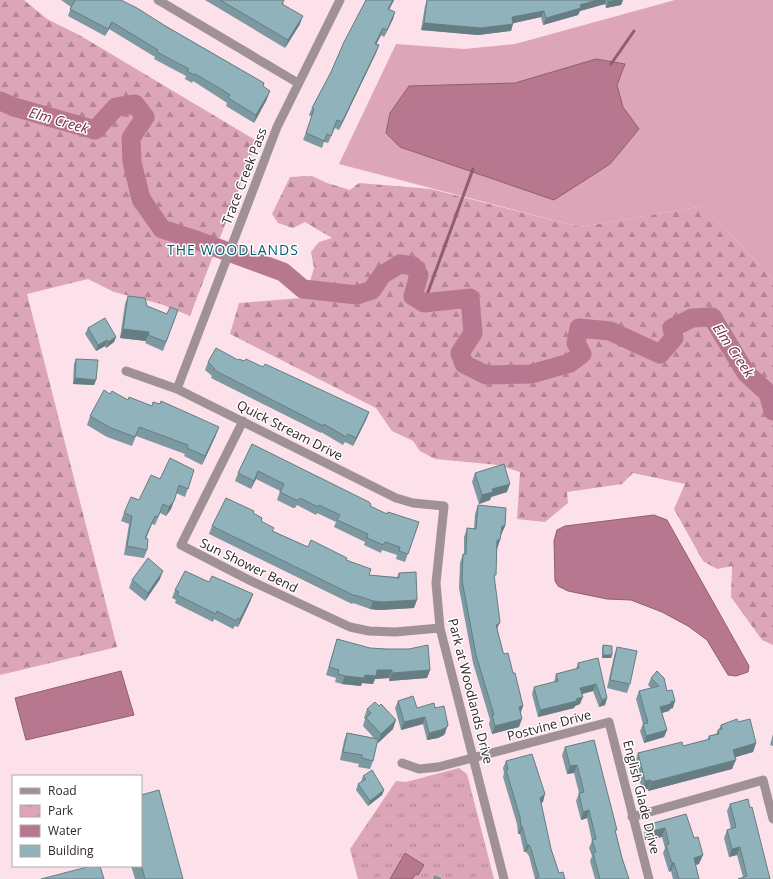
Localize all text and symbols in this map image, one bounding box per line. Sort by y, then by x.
water label: Elm Creek [27,102,92,138]
street label: Trace Creek Pass [217,125,271,227]
district label: THE WOODLANDS [167,240,299,259]
water label: Elm Creek [709,319,760,382]
street label: Quick Stream Drive [234,396,346,464]
street label: Sun Shower Bend [197,533,301,597]
street label: Park at Woodlands Drive [444,616,498,766]
street label: Postvine Drive [505,705,593,745]
street label: English Glade Drive [619,738,665,856]
legend [12,775,142,867]
text: Road [48,782,77,799]
text: Park [48,802,74,819]
text: Water [48,822,82,839]
text: Building [48,842,94,859]

